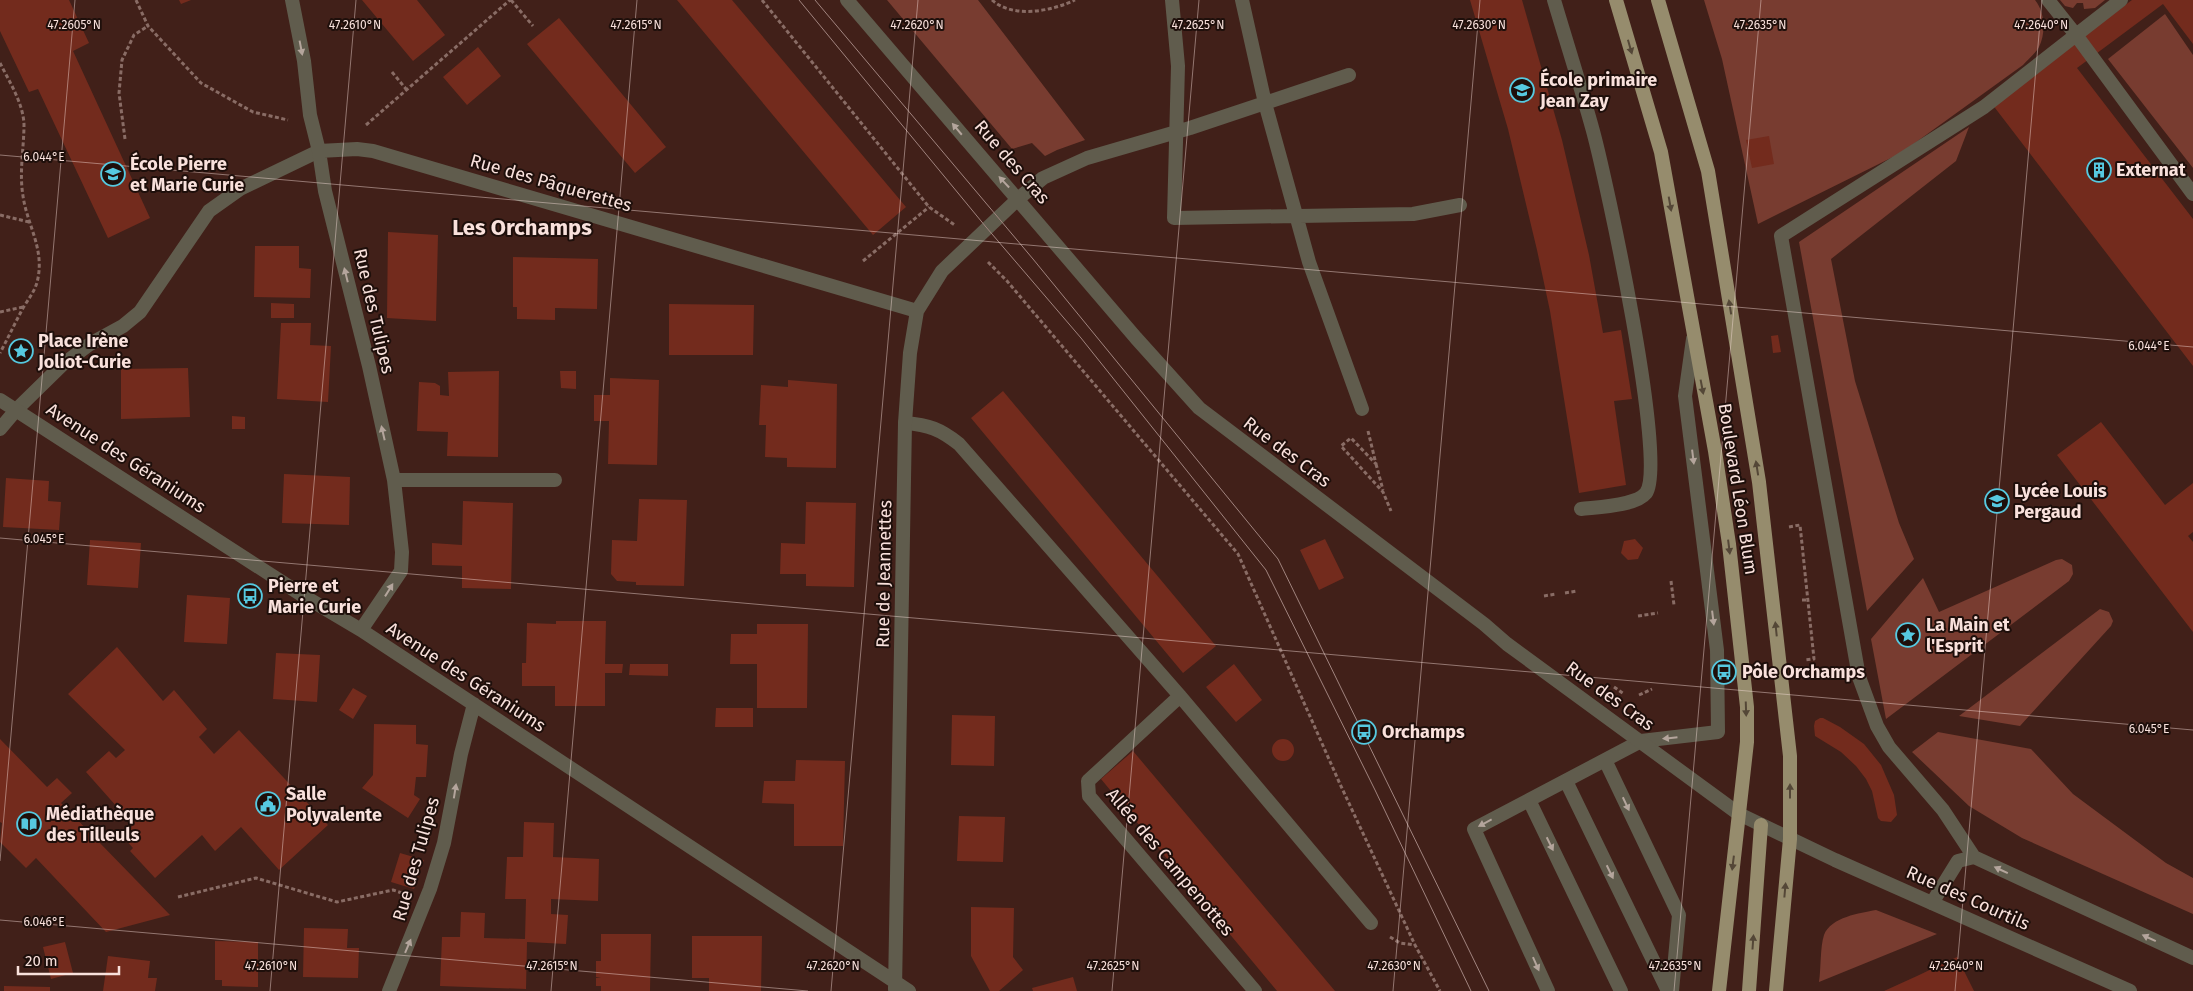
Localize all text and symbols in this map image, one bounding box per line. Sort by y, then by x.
text: 47.2605°N [47,18,101,32]
text: 47.2610°N [329,18,381,32]
text: 47.2615°N [610,18,662,32]
text: 47.2620°N [890,18,944,32]
text: 47.2625°N [1172,18,1224,32]
text: 47.2630°N [1452,18,1506,32]
text: 47.2635°N [1734,18,1786,32]
text: 47.2640°N [2014,18,2068,32]
one-way arrow [1627,39,1635,54]
one-way arrow [298,40,306,56]
place label: École primaire Jean Zay [1539,68,1657,112]
school or university icon: École primaire Jean Zay [1509,77,1535,103]
street label: Rue des Cras [970,116,1054,208]
one-way arrow [951,123,963,135]
street label: Rue des Pâquerettes [468,149,634,217]
text: 6.044°E [23,150,65,164]
place label: École Pierre et Marie Curie [130,152,244,196]
building icon: Externat [2086,157,2112,183]
place label: Externat [2116,159,2187,181]
school or university icon: École Pierre et Marie Curie [100,161,126,187]
one-way arrow [998,176,1010,188]
one-way arrow [1667,196,1675,212]
district label: Les Orchamps [452,214,592,241]
street label: Rue des Tulipes [349,246,399,376]
one-way arrow [342,267,350,282]
one-way arrow [1726,299,1734,315]
place label: Place Irène Joliot-Curie [37,330,131,373]
place icon: Place Irène Joliot-Curie [8,338,34,364]
text: 6.044°E [2128,339,2170,353]
one-way arrow [1699,379,1707,395]
street label: Avenue des Géraniums [42,398,210,518]
street label: Boulevard Léon Blum [1714,402,1762,576]
street label: Rue des Cras [1239,412,1335,492]
one-way arrow [379,424,387,440]
one-way arrow [1689,449,1697,465]
one-way arrow [1752,459,1760,475]
place label: Lycée Louis Pergaud [2014,480,2107,523]
school or university icon: Lycée Louis Pergaud [1984,488,2010,514]
street label: Rue de Jeannettes [872,500,896,648]
text: 6.045°E [24,532,64,546]
one-way arrow [1725,539,1733,555]
place label: Pierre et Marie Curie [268,575,361,618]
bus stop icon: Pierre et Marie Curie [237,583,263,609]
one-way arrow [384,584,393,597]
one-way arrow [1709,610,1717,626]
place label: La Main et l'Esprit [1926,614,2011,657]
street label: Avenue des Géraniums [382,617,550,737]
one-way arrow [1772,621,1780,637]
place icon: La Main et l'Esprit [1895,622,1921,648]
street label: Rue des Cras [1562,657,1658,735]
bus stop icon: Pôle Orchamps [1711,659,1737,685]
place label: Pôle Orchamps [1742,661,1865,683]
one-way arrow [1743,701,1751,717]
bus stop icon: Orchamps [1351,719,1377,745]
place label: Orchamps [1382,721,1465,743]
text: 6.045°E [2129,722,2169,736]
one-way arrow [1662,734,1678,742]
one-way arrow [451,782,459,798]
one-way arrow [1786,782,1794,798]
place label: Salle Polyvalente [286,783,382,826]
street label: Allée des Campenottes [1102,783,1238,941]
public building icon: Salle Polyvalente [255,791,281,817]
street label: Rue des Tulipes [388,794,444,924]
one-way arrow [1623,797,1631,811]
place label: Médiathèque des Tilleuls [46,803,154,846]
library icon: Médiathèque des Tilleuls [16,811,42,837]
one-way arrow [1478,819,1493,827]
one-way arrow [1546,837,1554,851]
one-way arrow [1729,855,1737,871]
street label: Rue des Courtils [1903,861,2033,935]
one-way arrow [1606,865,1614,879]
one-way arrow [1994,865,2008,873]
one-way arrow [1781,882,1789,898]
text: 6.046°E [23,915,65,929]
one-way arrow [2142,933,2156,941]
one-way arrow [1749,934,1757,950]
one-way arrow [405,939,413,953]
scale bar [18,944,119,976]
text: 20 m [25,952,58,970]
one-way arrow [1532,957,1540,971]
text: 47.2610°N [245,959,297,973]
text: 47.2615°N [526,959,578,973]
text: 47.2620°N [806,959,860,973]
text: 47.2625°N [1087,959,1139,973]
text: 47.2630°N [1367,959,1421,973]
text: 47.2635°N [1649,959,1701,973]
text: 47.2640°N [1929,959,1983,973]

